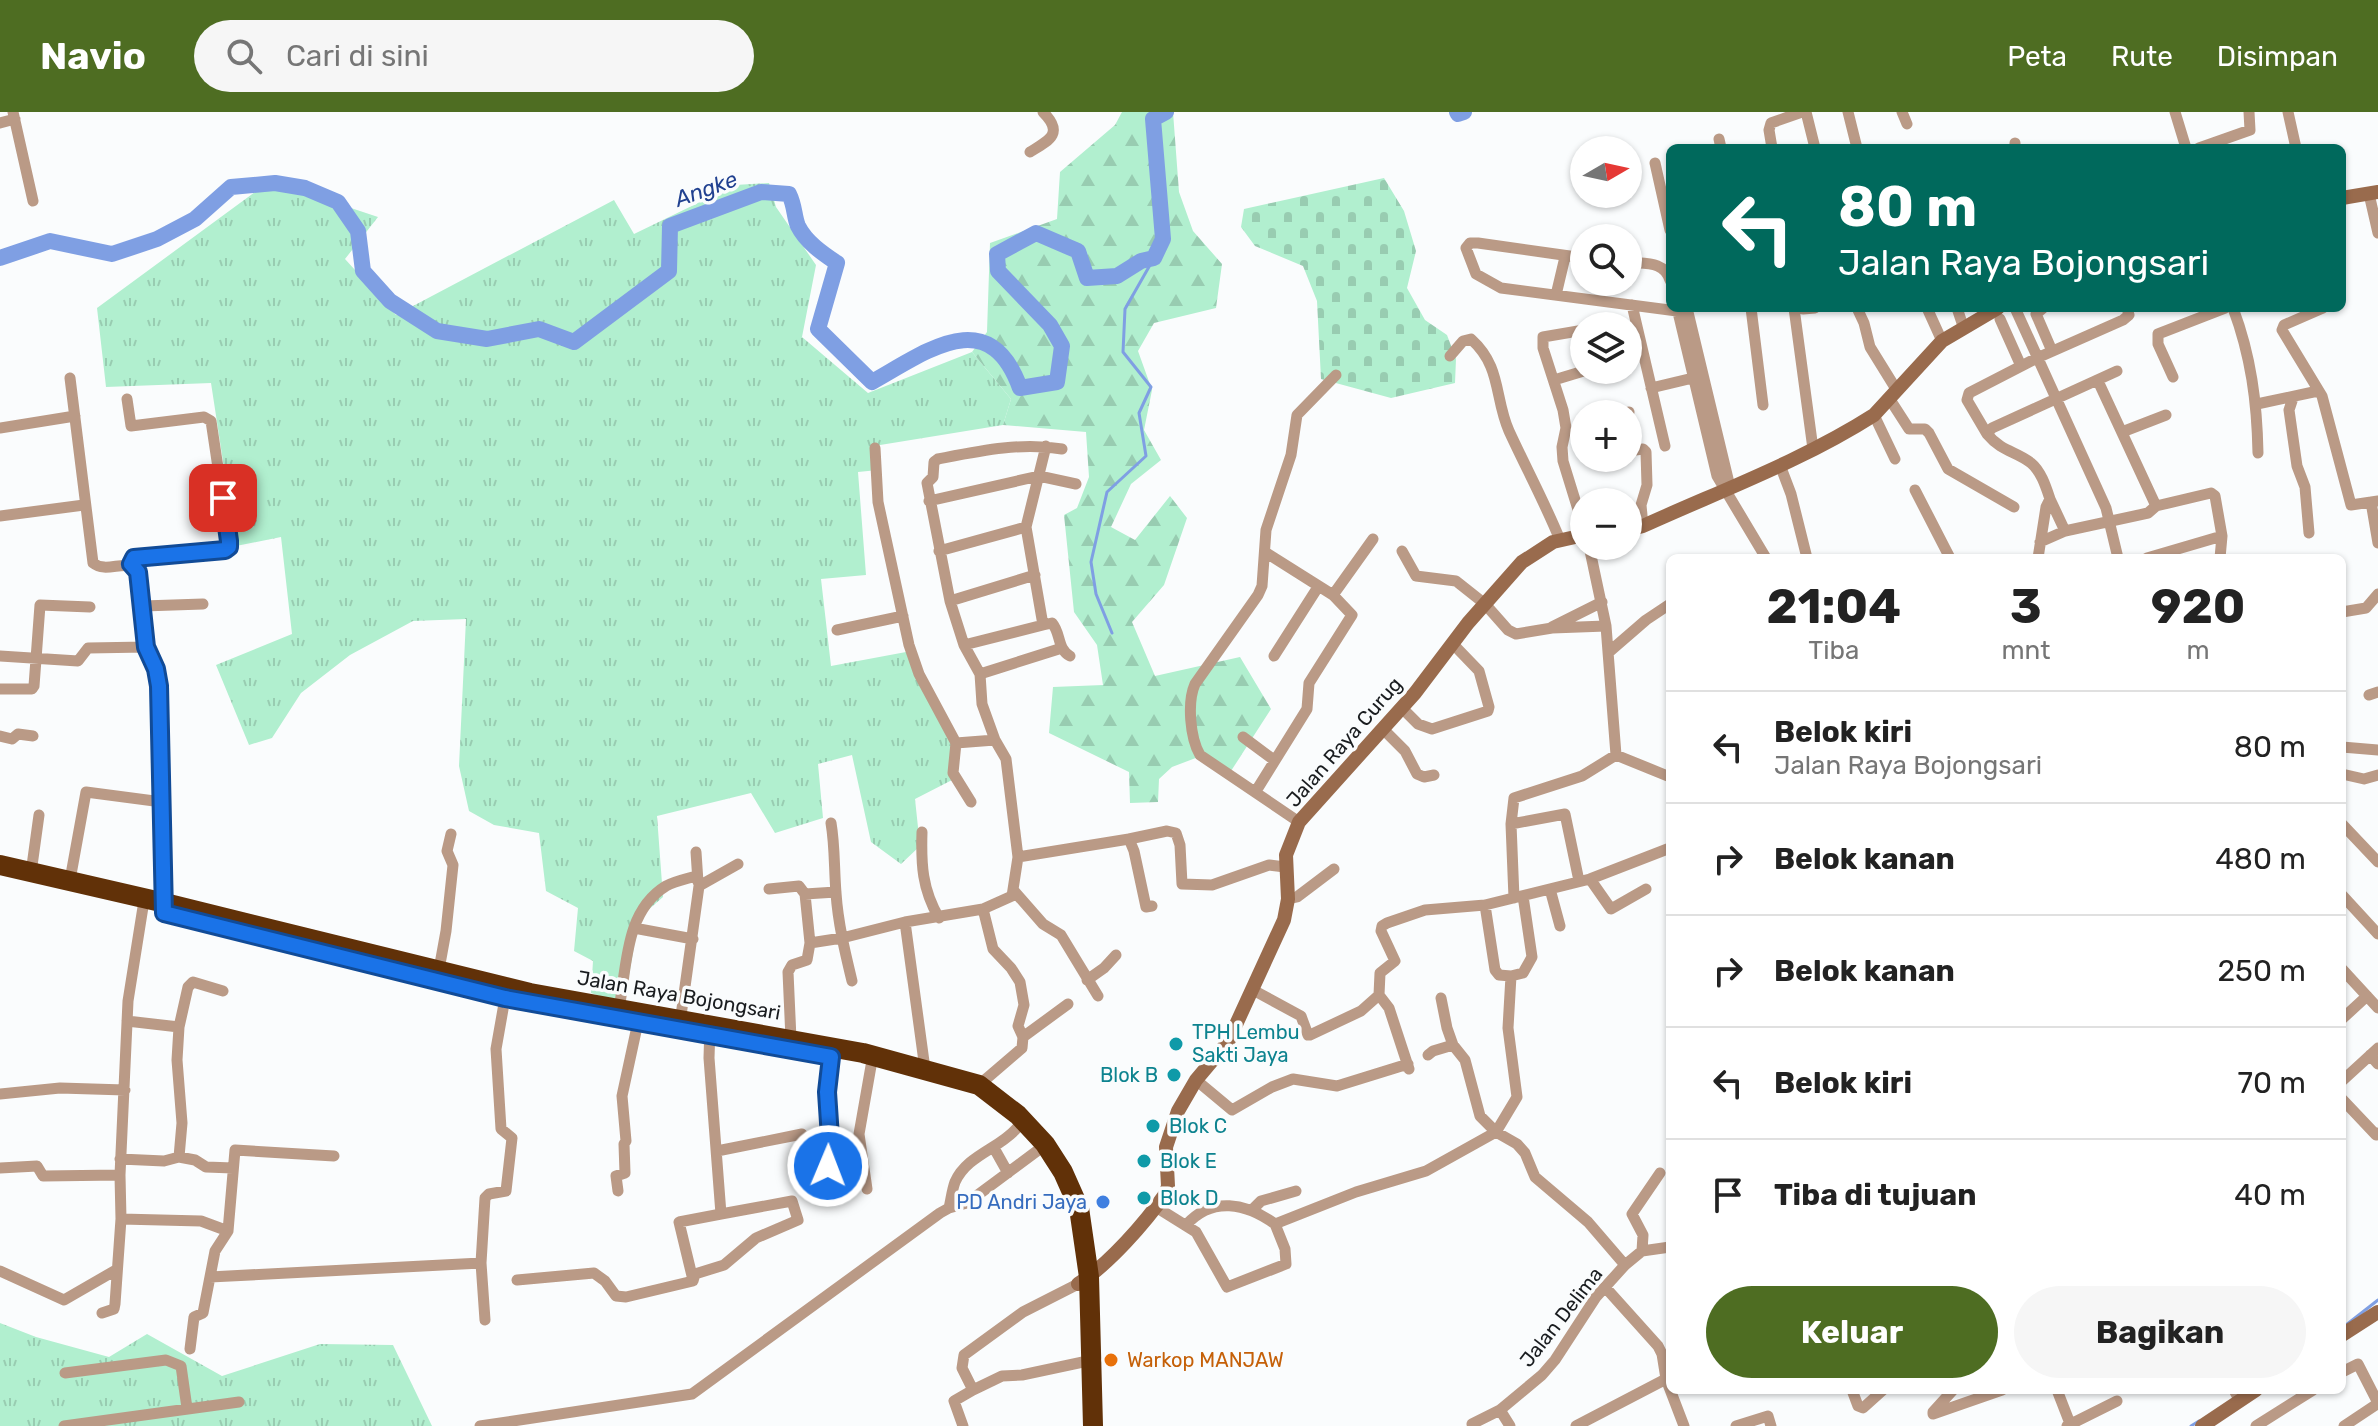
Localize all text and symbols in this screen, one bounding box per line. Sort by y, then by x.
search box [194,20,754,92]
text: Navio [40,33,146,79]
icon: search [222,34,266,78]
text: Cari di sini [286,38,429,74]
text: Peta [2007,40,2067,73]
text: Rute [2111,40,2173,73]
text: Disimpan [2217,40,2338,73]
north arrow [1570,136,1642,208]
map controls [1570,136,1642,560]
water label: Angke [670,165,741,213]
text: 80 m [1838,174,1977,240]
icon: left [1706,176,1810,280]
button: search [1570,224,1642,296]
text: Jalan Raya Bojongsari [1838,241,2209,284]
button: layers [1570,312,1642,384]
button: + [1570,400,1642,472]
pin [189,464,257,532]
icon: arrive [201,476,245,520]
button: − [1570,488,1642,560]
text: 21:04 [1767,578,1901,635]
text: 3 [2010,578,2042,635]
text: 920 [2151,578,2245,635]
text: Tiba [1808,635,1859,666]
text: mnt [2002,635,2050,666]
text: m [2187,635,2210,666]
street label: Jalan Raya Curug [1281,672,1407,812]
text: Belok kiri [1774,714,1912,750]
icon: left [1706,725,1750,769]
text: 80 m [2234,729,2306,765]
text: Jalan Raya Bojongsari [1774,750,2042,781]
icon: right [1706,837,1750,881]
text: Belok kanan [1774,841,1955,877]
text: 480 m [2215,841,2306,877]
icon: right [1706,949,1750,993]
text: Belok kanan [1774,953,1955,989]
text: 250 m [2218,953,2306,989]
street label: Jalan Raya Bojongsari [575,965,783,1025]
place label: TPH Lembu Sakti Jaya [1192,1020,1300,1067]
marker: TPH Lembu Sakti Jaya [1167,1035,1185,1053]
icon: left [1706,1061,1750,1105]
place label: Blok B [1100,1063,1158,1087]
text: Belok kiri [1774,1065,1912,1101]
text: 70 m [2238,1065,2306,1101]
marker: Blok B [1165,1066,1183,1084]
place label: Blok C [1169,1114,1227,1138]
marker: Blok C [1144,1117,1162,1135]
position arrow [786,1124,870,1208]
place label: Blok E [1160,1149,1217,1173]
marker: Blok E [1135,1152,1153,1170]
icon: arrive [1706,1173,1750,1217]
text: Tiba di tujuan [1774,1177,1976,1213]
text: 40 m [2234,1177,2306,1213]
place label: Blok D [1160,1186,1219,1210]
marker: Blok D [1135,1189,1153,1207]
place label: PD Andri Jaya [956,1190,1087,1214]
marker: PD Andri Jaya [1094,1193,1112,1211]
street label: Jalan Delima [1515,1262,1607,1372]
button: Keluar [1706,1286,1998,1378]
button: Bagikan [2014,1286,2306,1378]
place label: Warkop MANJAW [1127,1348,1284,1372]
marker: Warkop MANJAW [1102,1351,1120,1369]

